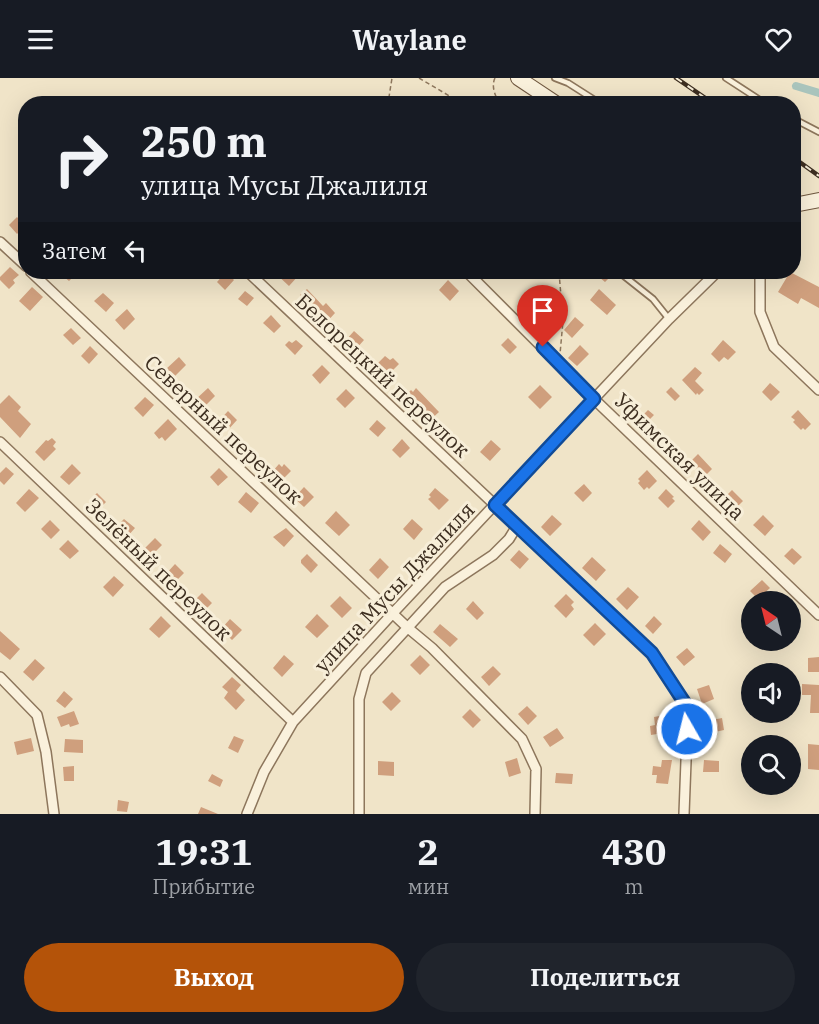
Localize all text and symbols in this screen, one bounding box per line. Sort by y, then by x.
text: Waylane [352,22,467,57]
icon: menu [24,23,57,56]
icon: heart [762,23,795,56]
text: 250 m [141,114,267,169]
icon: right [42,120,120,198]
text: улица Мусы Джалиля [141,167,428,202]
icon: left [119,234,152,267]
text: Затем [42,236,107,265]
pin [517,285,568,347]
street label: Белорецкий переулок [290,287,476,463]
icon: arrive [526,294,559,327]
street label: Северный переулок [139,348,309,510]
street label: Уфимская улица [609,386,751,526]
street label: Зелёный переулок [80,492,238,646]
street label: улица Мусы Джалиля [308,496,480,678]
north arrow [741,591,801,651]
map controls [741,591,801,795]
button: sound [741,663,801,723]
position arrow [655,697,719,761]
button: search [741,735,801,795]
text: 19:31 [155,828,252,875]
text: 2 [418,828,439,875]
text: 430 [602,828,666,875]
text: Прибытие [153,873,255,900]
text: мин [408,873,449,900]
text: m [625,873,644,900]
button: Выход [24,943,404,1012]
button: Поделиться [416,943,795,1012]

